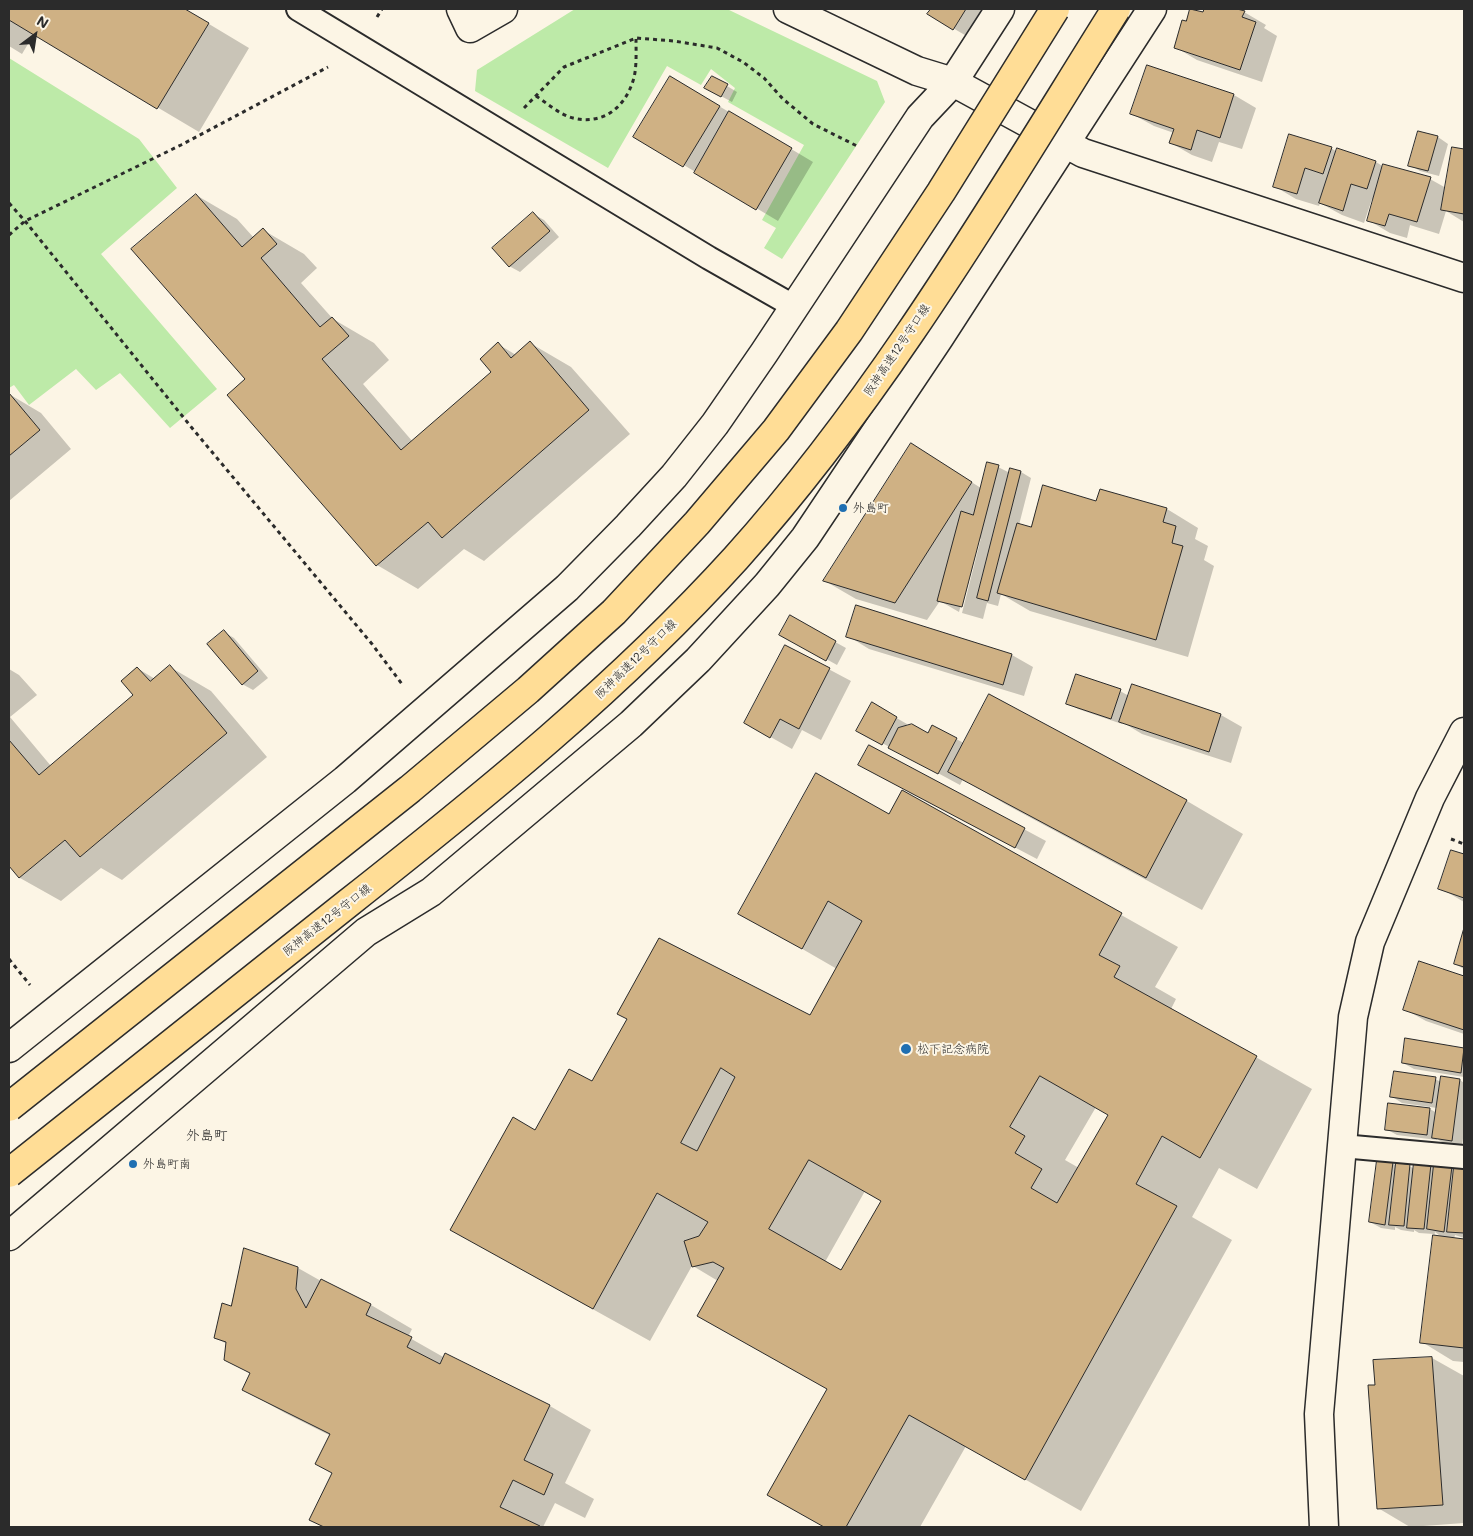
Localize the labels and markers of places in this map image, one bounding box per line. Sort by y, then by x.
place label: 外島町 [853,501,889,515]
marker: 外島町 [837,502,849,514]
marker: 松下記念病院 [899,1042,913,1056]
place label: 松下記念病院 [917,1042,989,1056]
place label: 外島町南 [143,1157,191,1171]
marker: 外島町南 [127,1158,139,1170]

